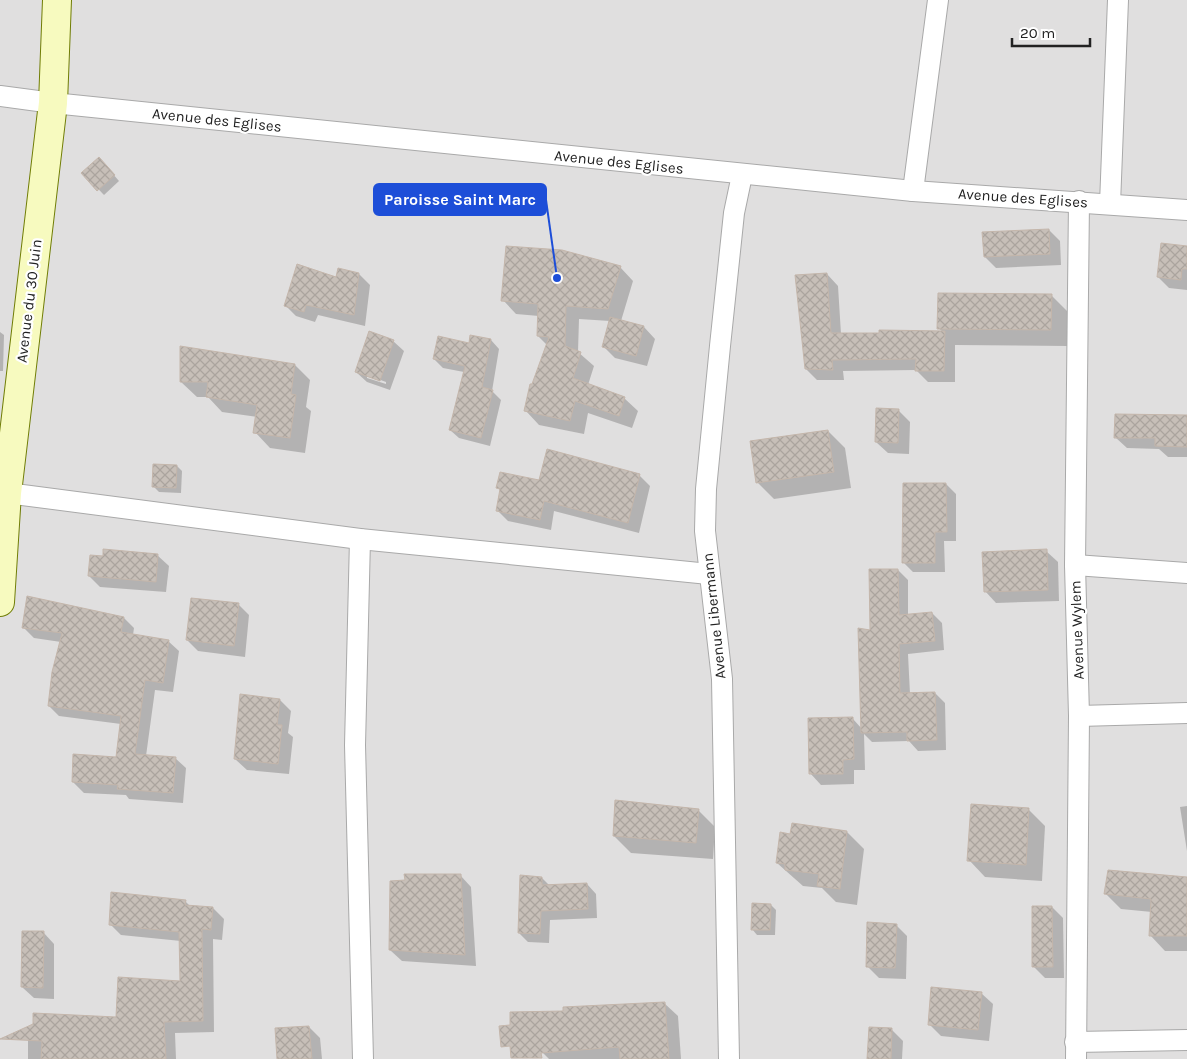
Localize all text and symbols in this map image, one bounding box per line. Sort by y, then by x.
scale bar [1012,15,1090,47]
text: 20 m [1020,24,1055,42]
street label: Avenue des Eglises [151,104,283,136]
street label: Avenue des Eglises [553,146,685,178]
callout: Paroisse Saint Marc [374,184,546,215]
street label: Avenue des Eglises [958,184,1088,212]
text: Paroisse Saint Marc [384,190,536,209]
street label: Avenue du 30 Juin [12,238,46,364]
street label: Avenue Libermann [698,552,730,680]
street label: Avenue Wylem [1066,580,1088,680]

